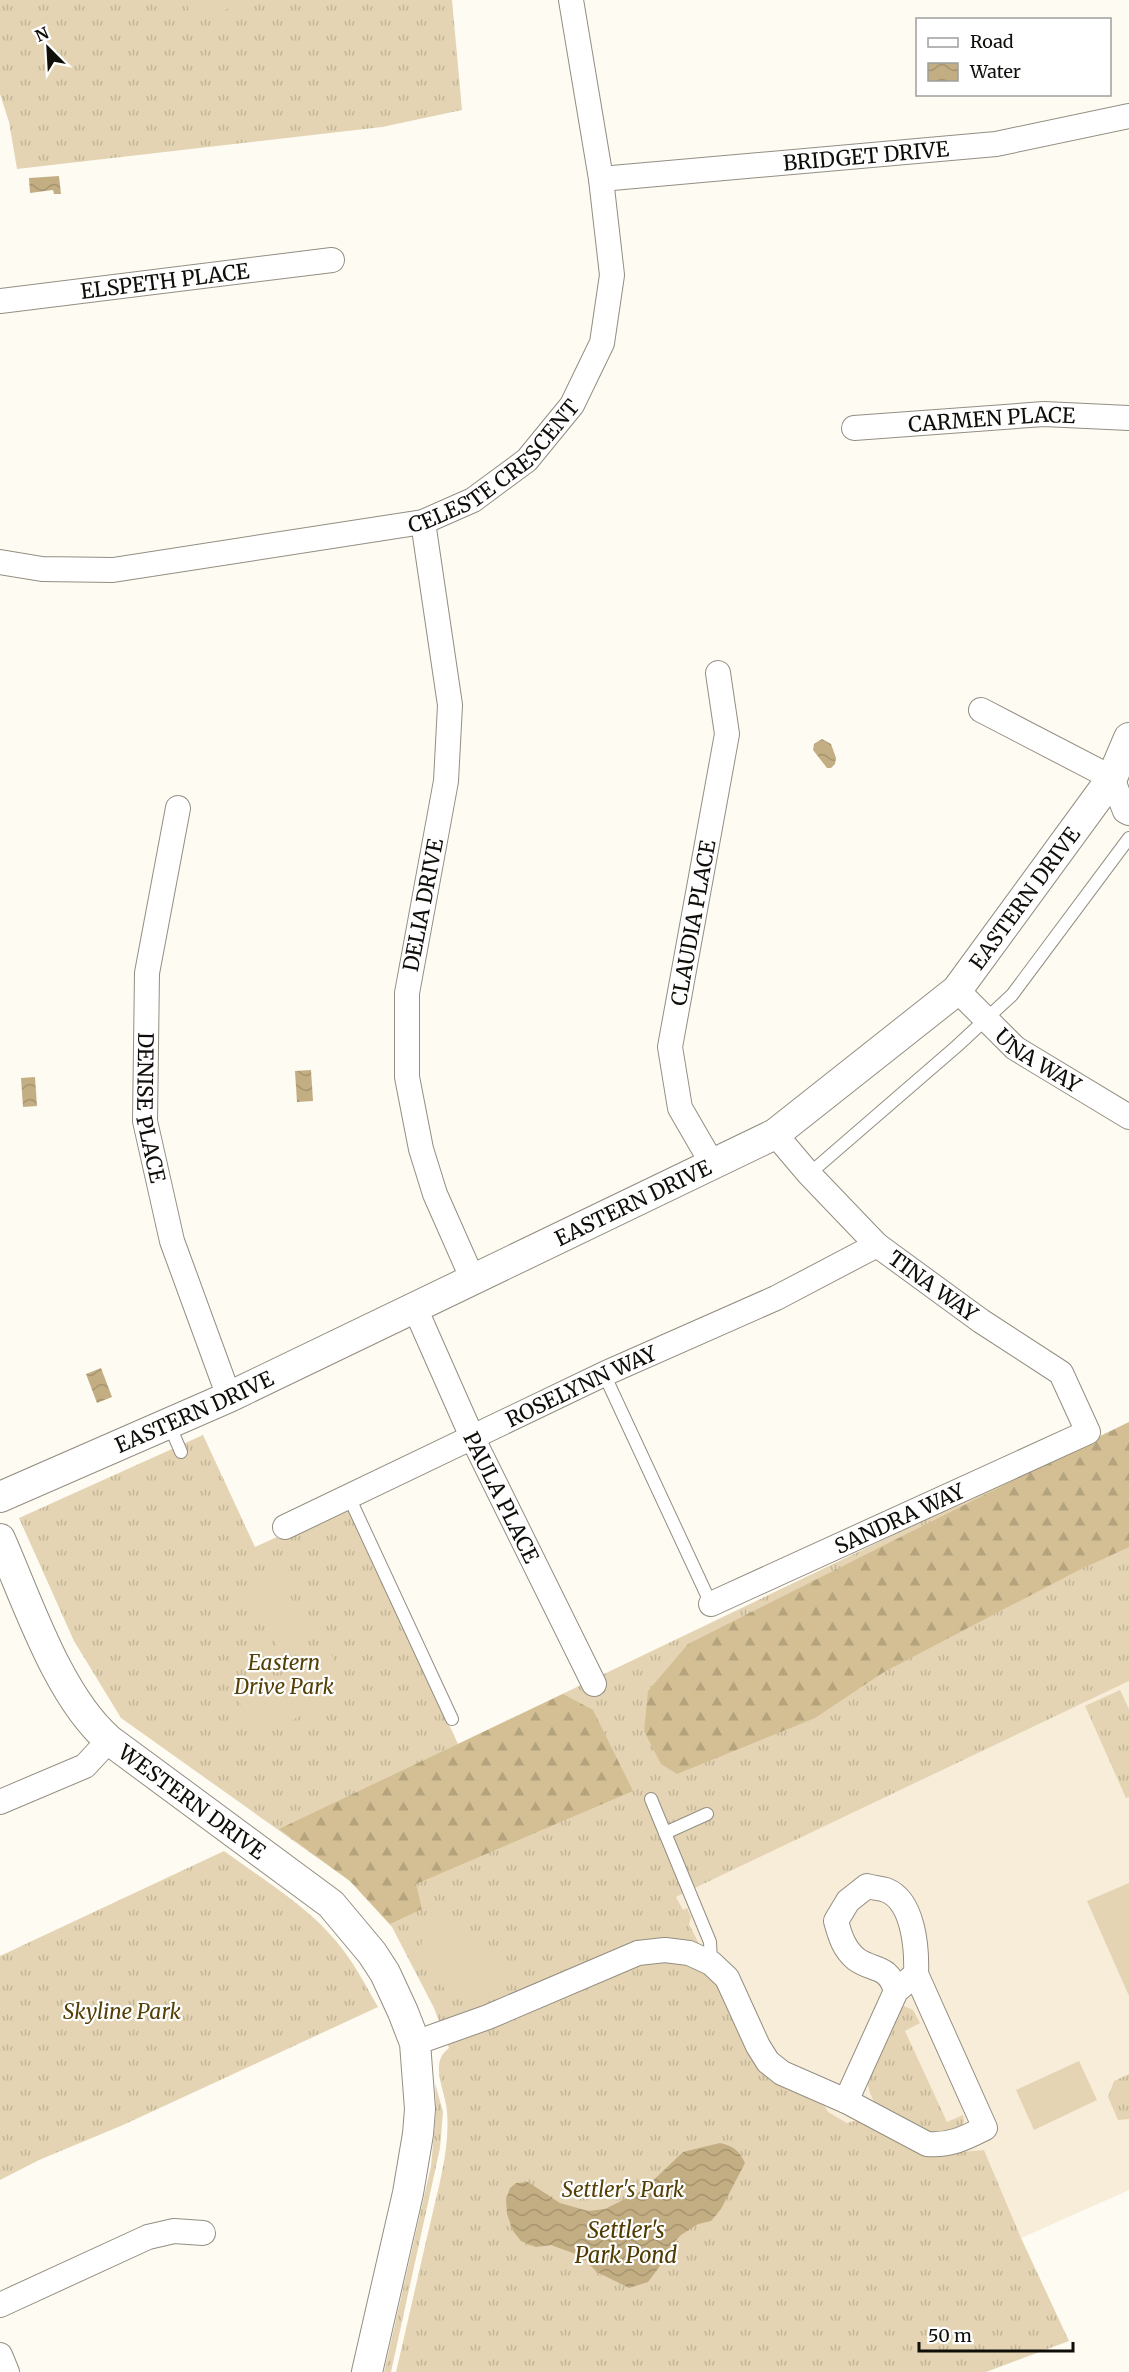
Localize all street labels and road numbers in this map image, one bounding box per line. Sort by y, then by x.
street label: BRIDGET DRIVE [782,135,951,176]
street label: ELSPETH PLACE [79,257,251,304]
street label: CELESTE CRESCENT [406,393,585,538]
street label: CARMEN PLACE [907,400,1076,437]
street label: EASTERN DRIVE [963,821,1086,975]
street label: DELIA DRIVE [397,836,449,974]
street label: CLAUDIA PLACE [664,837,721,1008]
street label: UNA WAY [989,1022,1086,1098]
street label: DENISE PLACE [131,1032,172,1186]
street label: EASTERN DRIVE [550,1153,716,1252]
street label: TINA WAY [883,1244,983,1328]
street label: ROSELYNN WAY [501,1339,661,1433]
street label: EASTERN DRIVE [111,1364,278,1459]
street label: PAULA PLACE [458,1427,546,1568]
street label: SANDRA WAY [830,1477,969,1559]
street label: WESTERN DRIVE [112,1738,272,1865]

